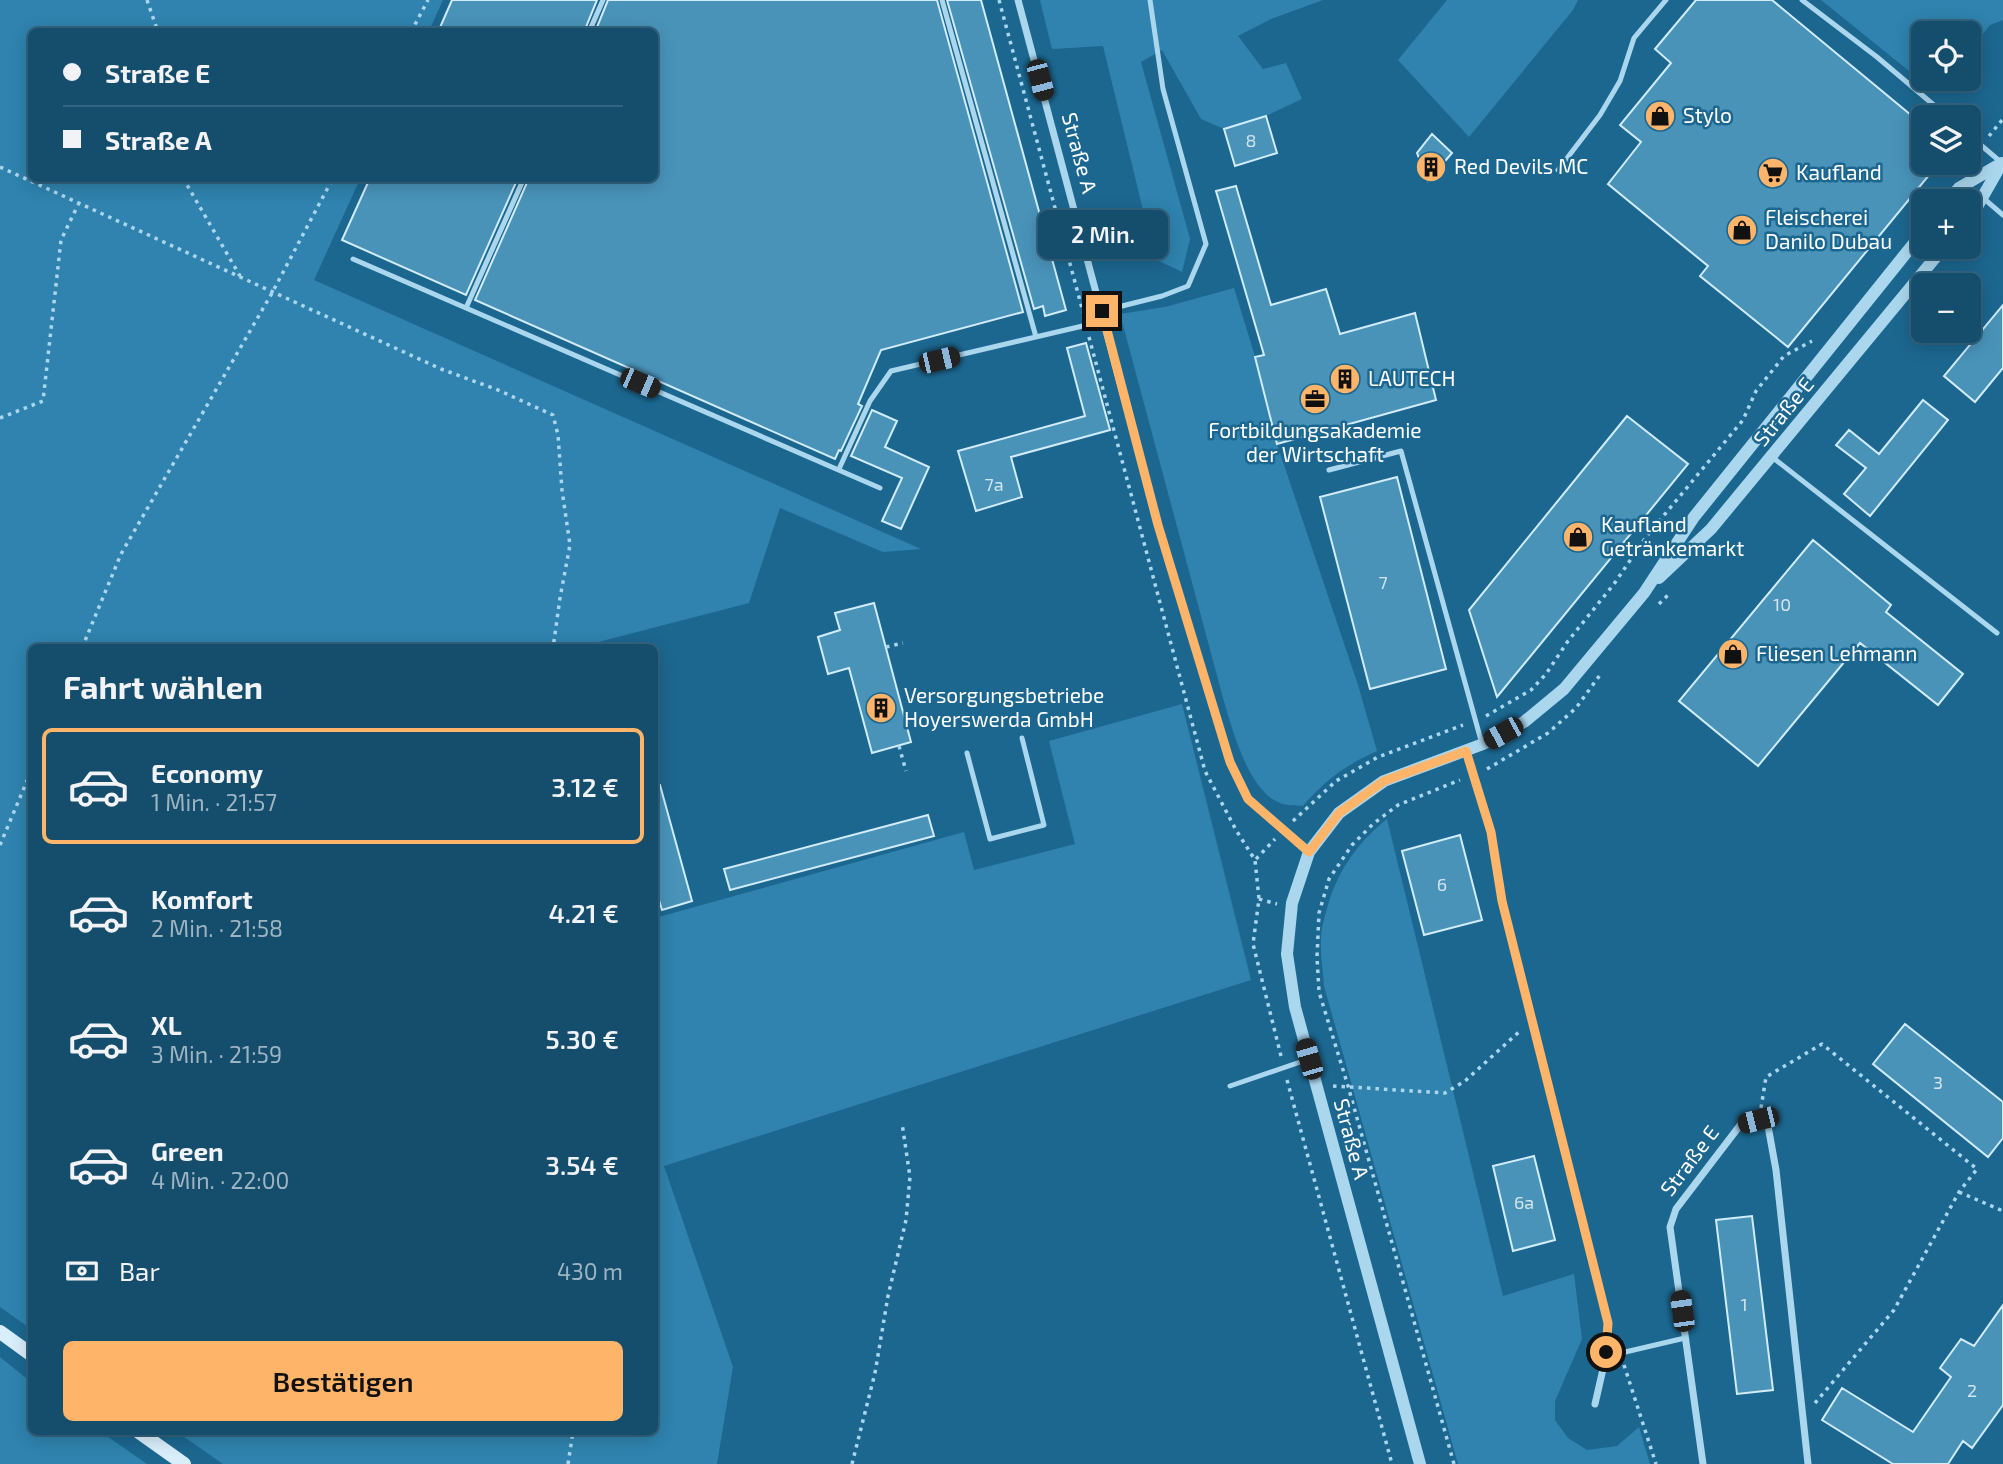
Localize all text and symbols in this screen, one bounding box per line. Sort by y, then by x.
map controls [1911,21,1981,343]
button: locate [1911,21,1981,91]
text: Straße E [105,57,210,88]
car [1025,57,1056,103]
shop icon: Stylo [1643,99,1677,133]
place label: Stylo [1683,102,1732,127]
button: layers [1911,105,1981,175]
street label: Straße A [1058,110,1103,196]
text: Straße A [105,124,212,155]
house number: 8 [1246,129,1256,151]
building icon: Red Devils MC [1414,150,1448,184]
place label: Red Devils MC [1454,153,1588,178]
supermarket icon: Kaufland [1756,156,1790,190]
place label: Kaufland [1796,159,1882,184]
button: + [1911,189,1981,259]
place label: Fleischerei Danilo Dubau [1765,204,1892,253]
callout: 2 Min. [1037,210,1167,258]
shop icon: Fleischerei Danilo Dubau [1725,213,1759,247]
text: 2 Min. [1071,220,1135,248]
button: − [1911,273,1981,343]
route end [1086,295,1118,327]
car [917,345,962,375]
building icon: LAUTECH [1328,362,1362,396]
car [617,365,664,401]
place label: LAUTECH [1368,365,1456,390]
street label: Straße E [1747,372,1818,451]
office icon: Fortbildungsakademie der Wirtschaft [1298,382,1332,416]
place label: Fortbildungsakademie der Wirtschaft [1208,417,1422,466]
house number: 7a [984,473,1004,495]
place label: Kaufland Getränkemarkt [1601,511,1744,560]
shop icon: Kaufland Getränkemarkt [1561,520,1595,554]
house number: 7 [1378,571,1388,593]
house number: 10 [1773,593,1791,615]
shop icon: Fliesen Lehmann [1716,637,1750,671]
place label: Fliesen Lehmann [1756,640,1917,665]
text: Fahrt wählen [63,667,263,705]
place label: Versorgungsbetriebe Hoyerswerda GmbH [904,682,1104,731]
building icon: Versorgungsbetriebe Hoyerswerda GmbH [864,691,898,725]
car [1480,714,1527,752]
icon: car [67,755,130,818]
text: Economy [151,757,263,788]
text: 3.12 € [551,771,619,802]
text: 1 Min. · 21:57 [151,788,277,816]
house number: 6 [1437,873,1447,895]
icon: car [67,881,130,944]
text: Komfort [151,883,253,914]
text: 4.21 € [548,897,619,928]
text: 2 Min. · 21:58 [151,914,283,942]
icon: car [67,1007,130,1070]
text: XL [151,1009,182,1040]
text: 5.30 € [546,1023,619,1054]
car [1294,1036,1325,1082]
text: 3 Min. · 21:59 [151,1040,282,1068]
house number: 3 [1933,1071,1943,1093]
street label: Straße A [1330,1096,1375,1182]
car [1736,1105,1781,1135]
street label: Straße E [1654,1120,1723,1200]
icon: car [67,1133,130,1196]
text: Green [151,1135,224,1166]
text: 3.54 € [545,1149,619,1180]
text: 4 Min. · 22:00 [151,1166,289,1194]
house number: 6a [1514,1191,1534,1213]
icon: cash [63,1252,101,1290]
text: Bar [119,1255,160,1286]
text: 430 m [557,1257,623,1285]
car [1669,1289,1696,1333]
house number: 1 [1740,1293,1748,1315]
route start [1590,1336,1622,1368]
button: Bestätigen [63,1341,623,1421]
house number: 2 [1967,1379,1977,1401]

